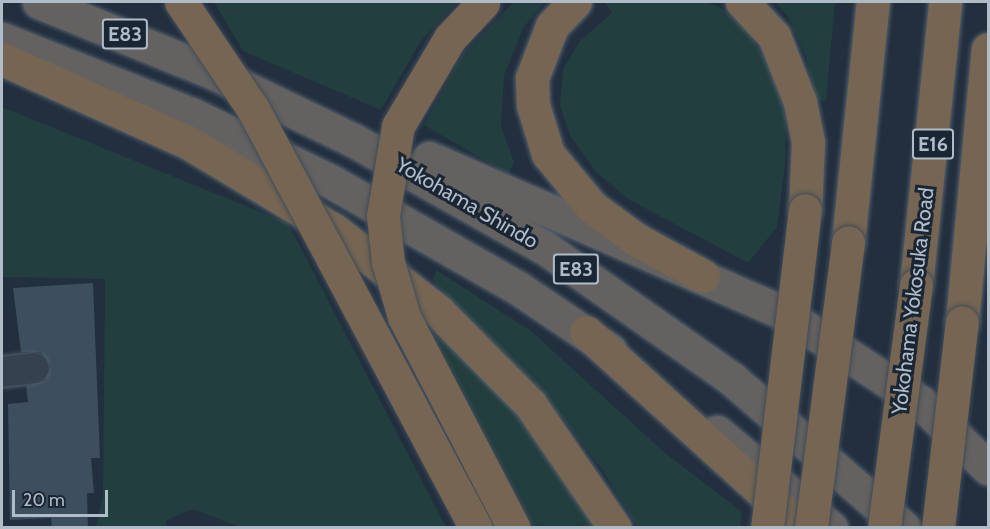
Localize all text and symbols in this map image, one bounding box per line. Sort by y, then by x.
road number: E83 [101,17,149,51]
road number: E16 [912,127,954,161]
street label: Yokohama Shindo [392,152,542,254]
street label: Yokohama Yokosuka Road [887,186,939,416]
road number: E83 [552,252,600,286]
scale bar [15,478,111,516]
text: 20 m [23,489,65,511]

